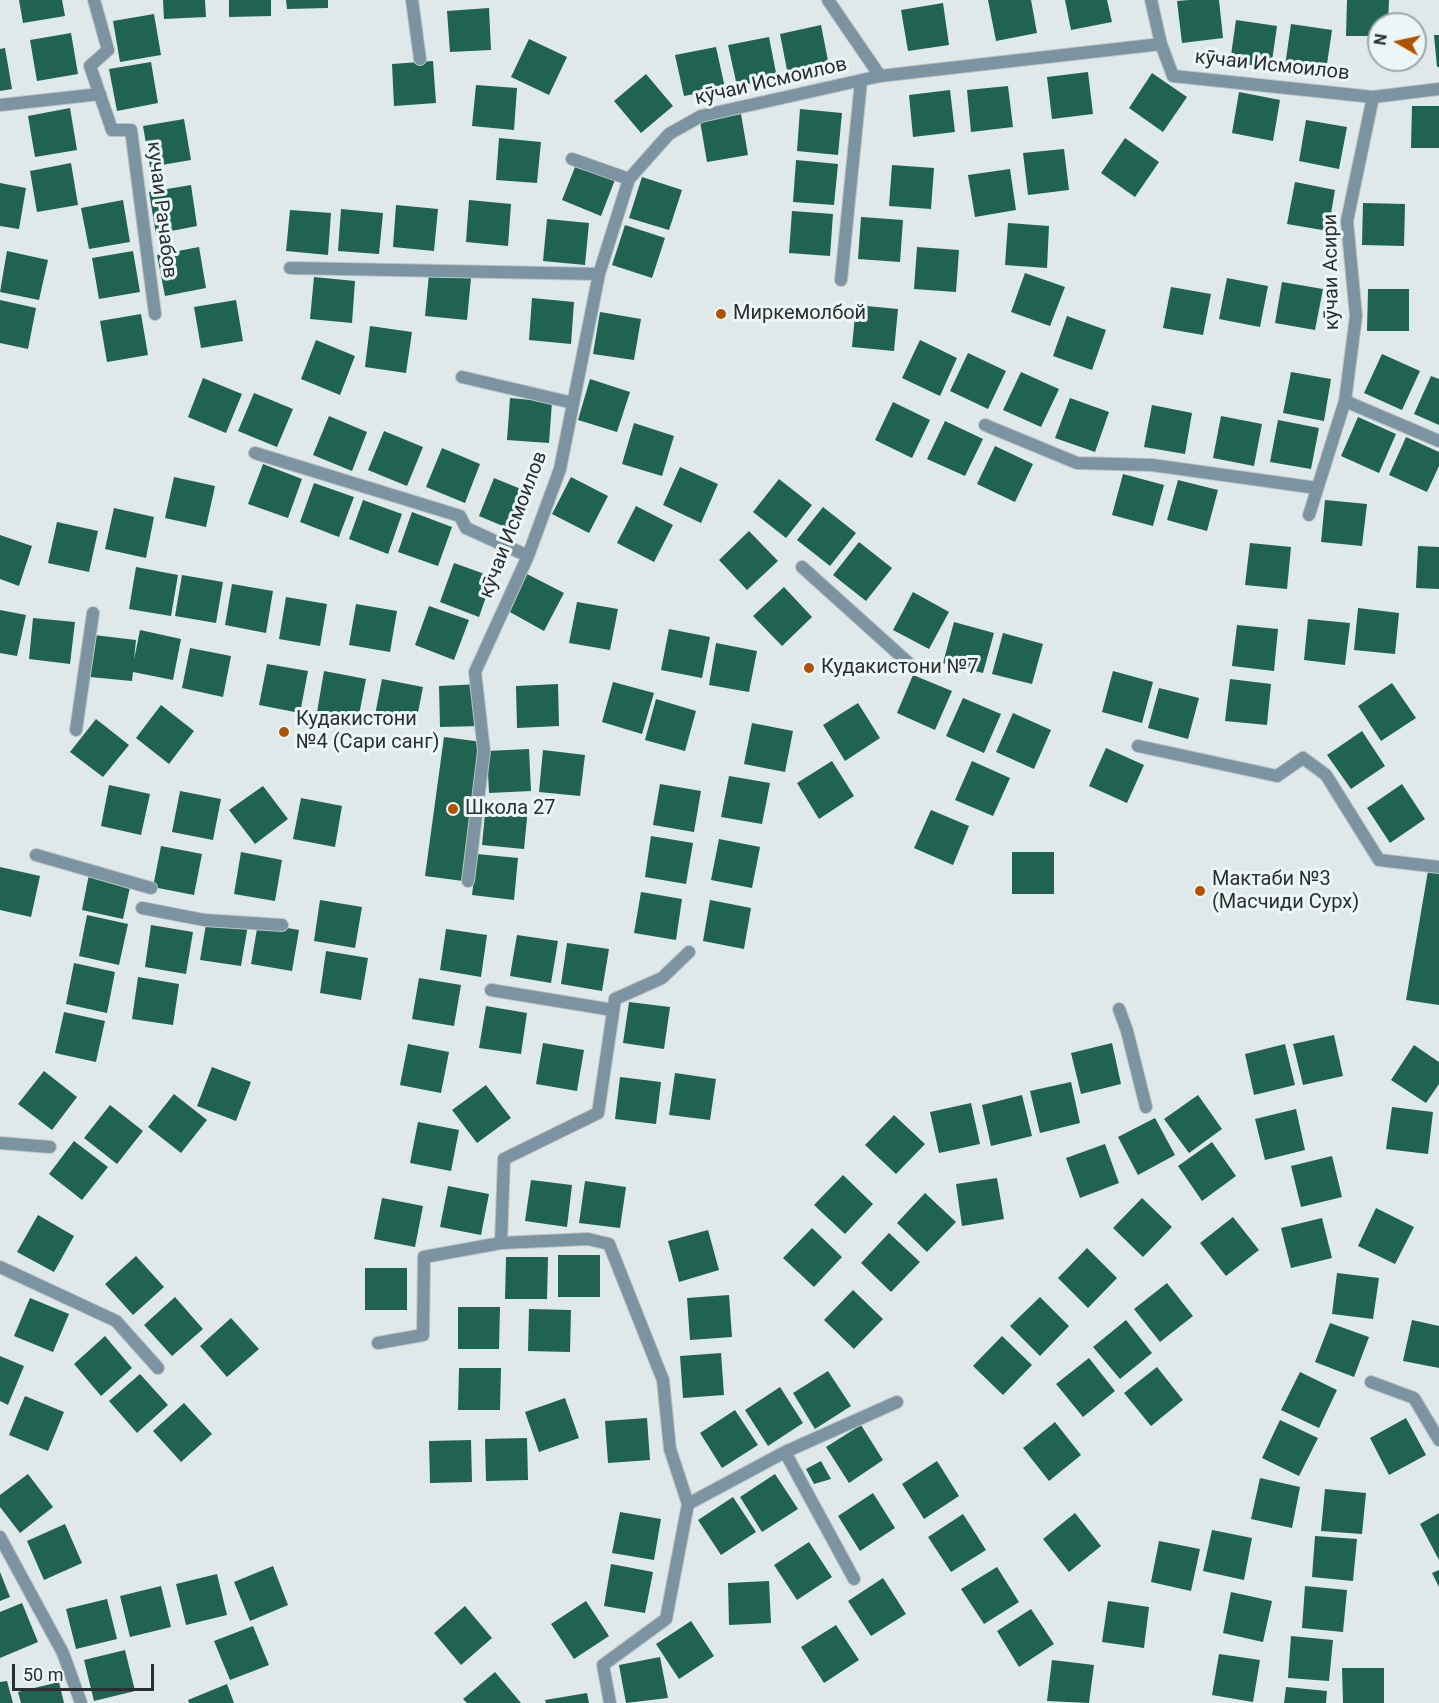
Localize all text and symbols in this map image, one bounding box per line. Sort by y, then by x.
north arrow [1367,12,1427,72]
text: N [1370,32,1391,46]
street label: кӯчаи Исмоилов [1193,46,1351,86]
street label: кӯчаи Исмоилов [693,53,849,111]
street label: кучаи Рачабов [141,140,181,280]
street label: кӯчаи Асири [1319,214,1345,330]
place label: Миркемолбой [733,302,866,326]
marker: Миркемолбой [714,307,728,321]
street label: кӯчаи Исмоилов [475,448,553,602]
place label: Кудакистони №7 [821,656,979,680]
marker: Кудакистони №7 [802,661,816,675]
place label: Кудакистони №4 (Сари санг) [296,708,439,755]
marker: Кудакистони №4 (Сари санг) [277,725,291,739]
place label: Школа 27 [465,797,556,821]
marker: Школа 27 [446,802,460,816]
place label: Мактаби №3 (Масчиди Сурх) [1212,868,1359,915]
marker: Мактаби №3 (Масчиди Сурх) [1193,884,1207,898]
scale bar [15,1652,158,1690]
text: 50 m [23,1664,63,1685]

